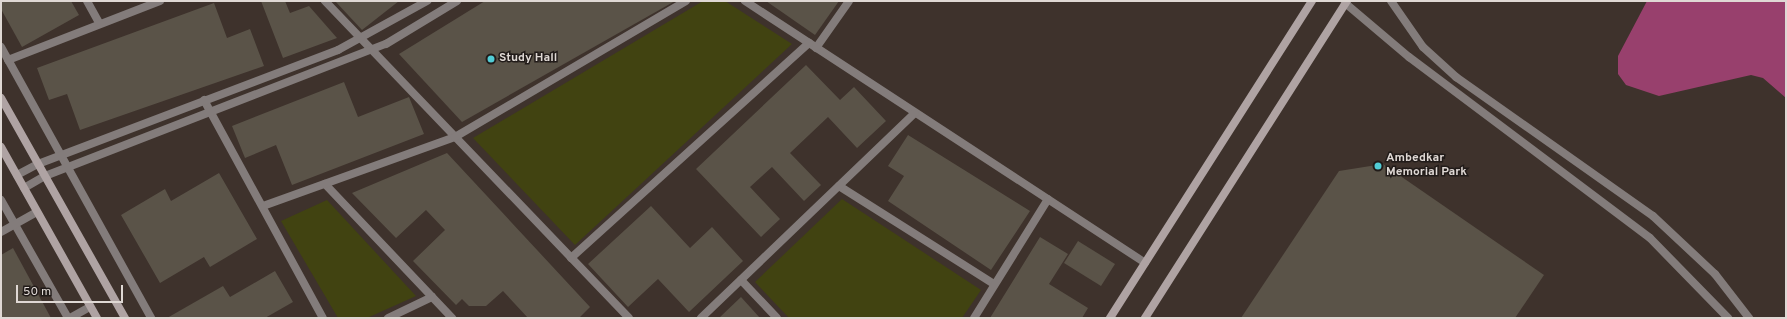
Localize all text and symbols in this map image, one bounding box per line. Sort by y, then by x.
place label: Study Hall [499,52,557,66]
marker: Study Hall [486,54,496,64]
place label: Ambedkar Memorial Park [1386,152,1467,180]
marker: Ambedkar Memorial Park [1373,161,1383,171]
scale bar [18,277,125,303]
text: 50 m [23,284,51,300]

